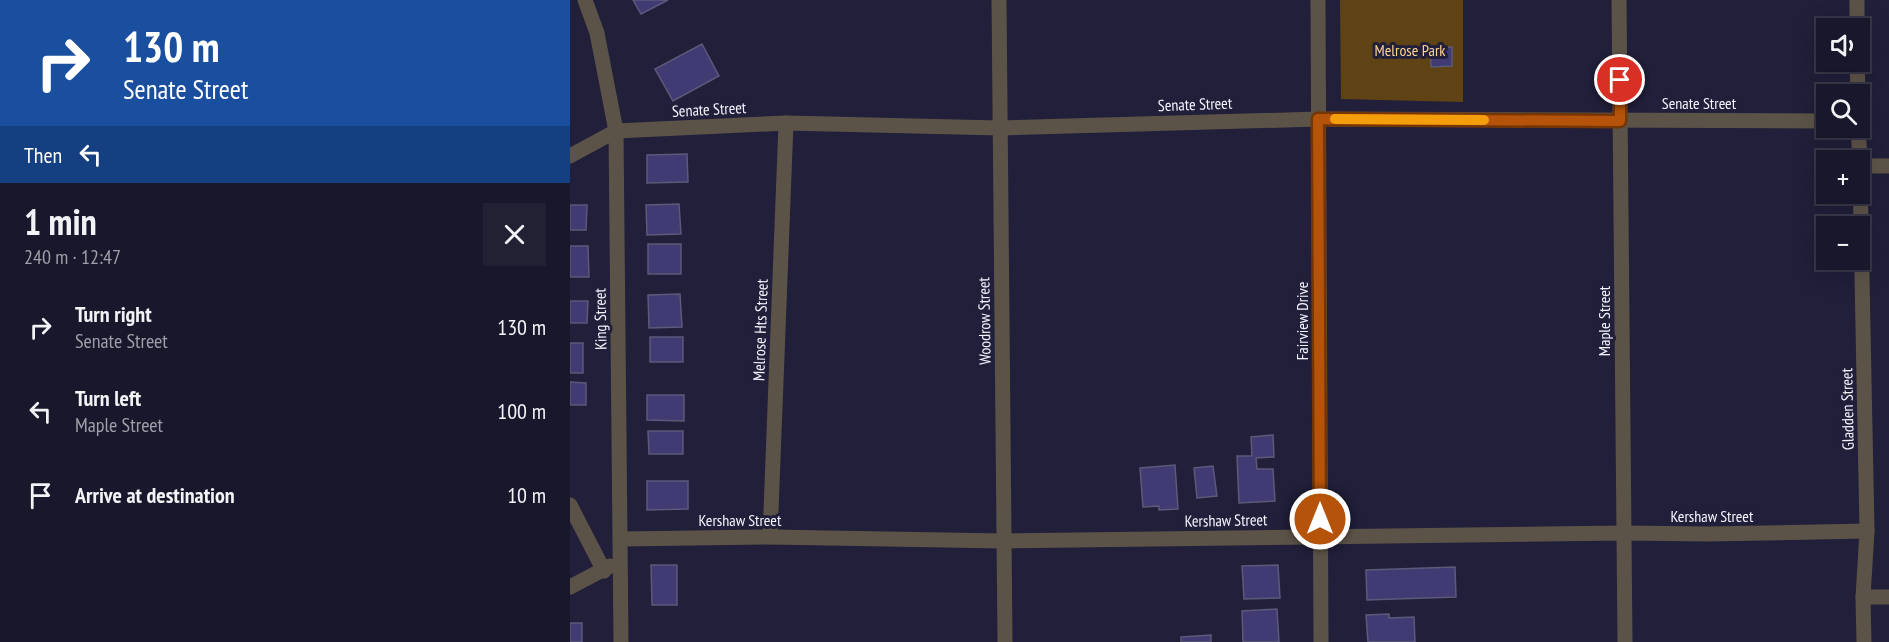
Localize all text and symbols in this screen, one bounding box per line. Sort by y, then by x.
map controls [1816,18,1870,270]
button: sound [1816,18,1870,72]
text: 130 m [123,19,220,74]
icon: right [24,24,102,102]
park label: Melrose Park [1374,40,1446,60]
pin [1594,54,1645,105]
icon: arrive [1603,63,1636,96]
text: Senate Street [123,72,248,106]
button: search [1816,84,1870,138]
street label: Senate Street [1158,93,1233,115]
street label: Senate Street [1662,93,1737,113]
street label: Senate Street [671,97,747,121]
icon: left [74,138,107,171]
text: Then [24,141,62,169]
button: + [1816,150,1870,204]
text: 1 min [24,198,97,245]
button: close [483,203,546,266]
button: − [1816,216,1870,270]
text: 240 m · 12:47 [24,244,121,270]
street label: Woodrow Street [973,276,995,365]
street label: Melrose Hts Street [748,278,772,381]
street label: Fairview Drive [1292,282,1312,360]
street label: Maple Street [1594,285,1614,356]
street label: King Street [589,287,611,350]
text: Turn right [75,300,152,328]
icon: right [24,311,57,344]
text: 130 m [497,313,546,341]
text: Senate Street [75,328,168,354]
street label: Gladden Street [1836,367,1858,450]
text: Turn left [75,384,141,412]
icon: left [24,395,57,428]
text: 100 m [497,397,546,425]
text: Maple Street [75,412,163,438]
icon: arrive [24,479,57,512]
text: Arrive at destination [75,481,235,509]
text: 10 m [507,481,546,509]
position arrow [1288,487,1352,551]
street label: Kershaw Street [1671,506,1754,526]
street label: Kershaw Street [1184,509,1268,531]
street label: Kershaw Street [699,510,782,530]

